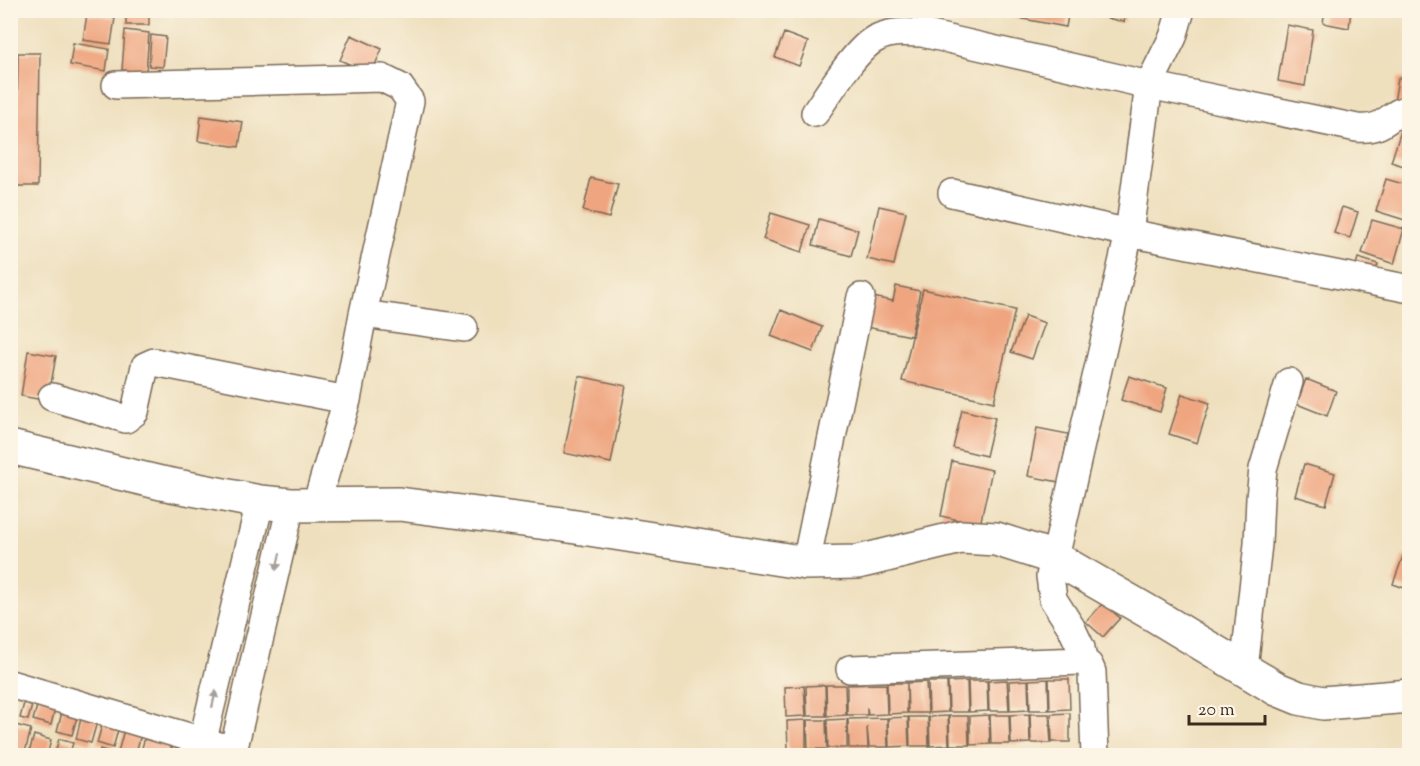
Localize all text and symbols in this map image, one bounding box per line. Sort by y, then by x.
one-way arrow [272,553,282,571]
scale bar [1189,688,1266,726]
one-way arrow [209,690,219,708]
text: 20 m [1198,698,1235,724]

